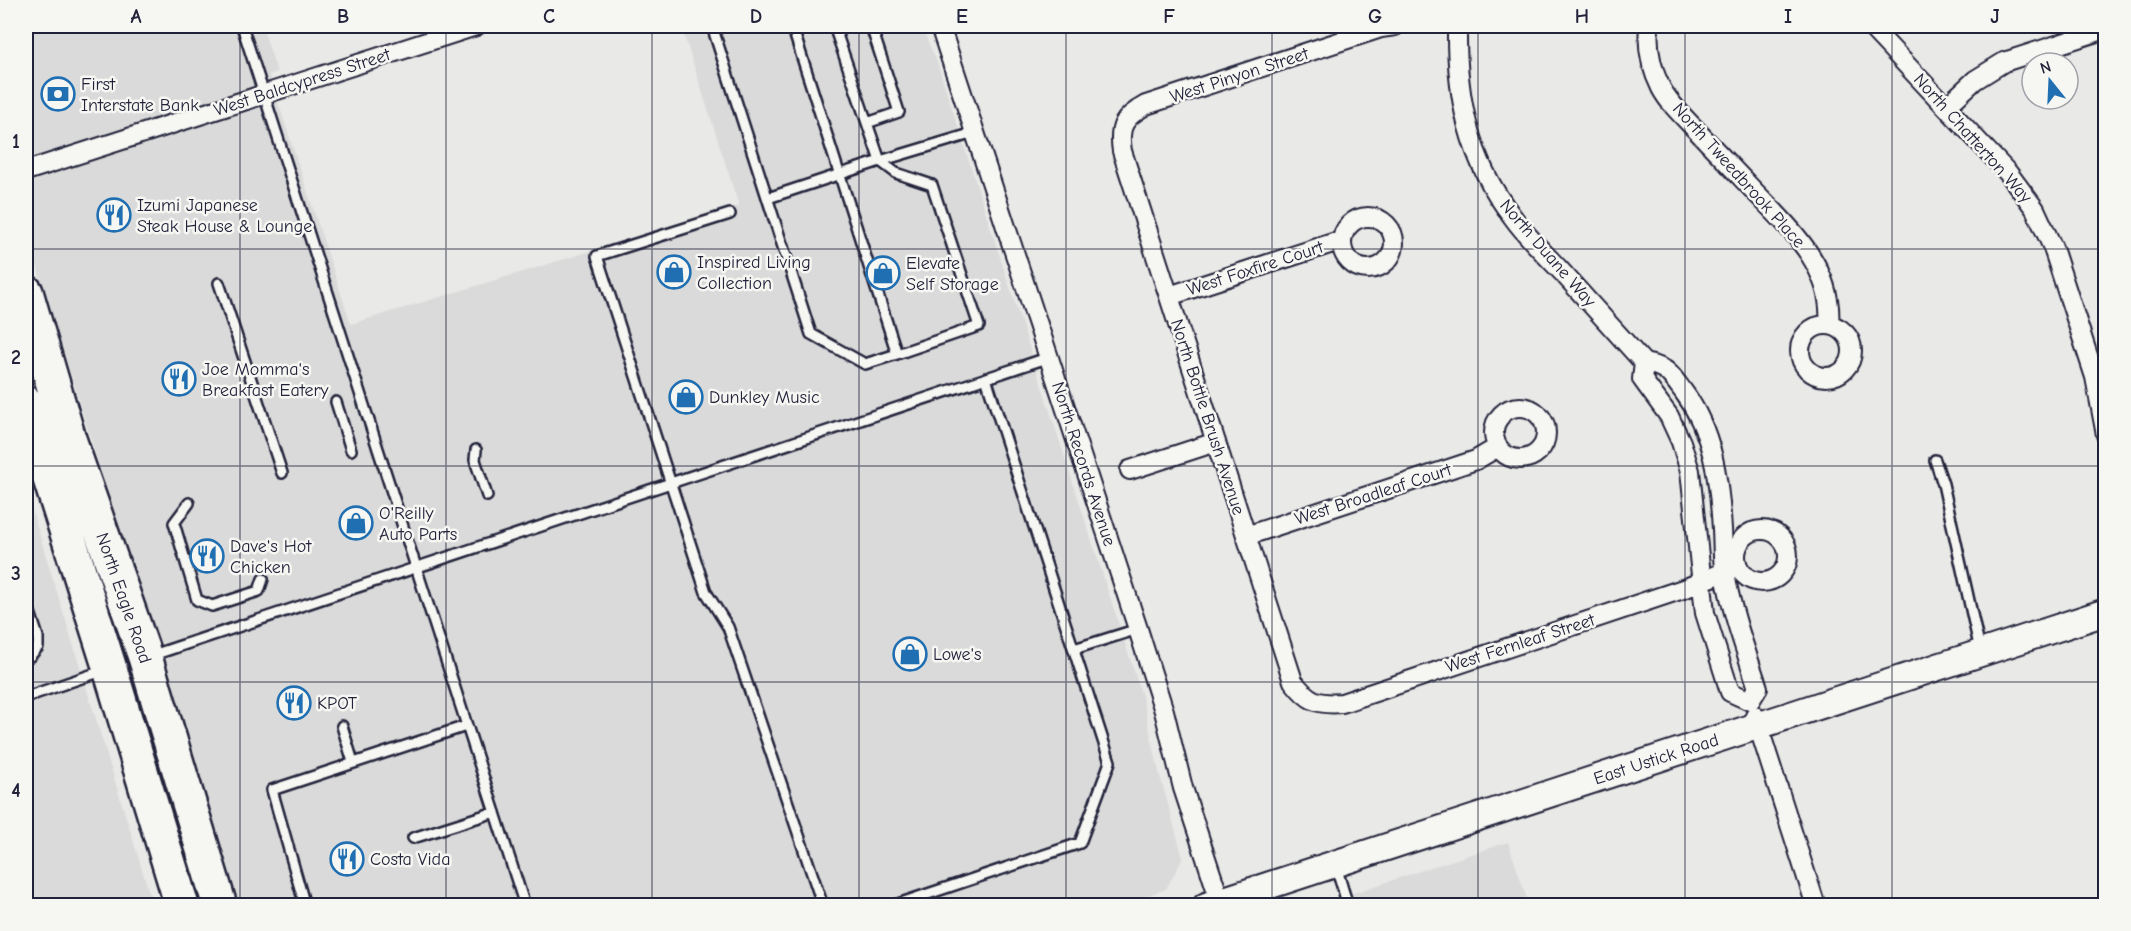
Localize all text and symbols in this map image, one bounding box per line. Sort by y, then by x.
text: A [130,5,142,28]
text: B [337,5,349,28]
text: C [543,5,555,28]
text: D [750,5,762,28]
text: E [956,5,968,28]
text: F [1163,5,1175,28]
text: G [1368,5,1382,28]
text: H [1575,5,1589,28]
text: I [1784,5,1792,28]
text: J [1990,5,2000,28]
street label: West Pinyon Street [1167,43,1312,108]
street label: West Baldcypress Street [211,44,394,121]
north arrow [2020,51,2080,111]
text: N [2038,58,2053,78]
street label: North Chatterton Way [1909,69,2037,208]
place label: First Interstate Bank [81,74,199,116]
bank icon: First Interstate Bank [40,76,76,112]
street label: North Tweedbrook Place [1668,98,1809,252]
text: 1 [12,130,20,153]
place label: Izumi Japanese Steak House & Lounge [137,195,312,237]
street label: North Duane Way [1495,195,1601,312]
restaurant icon: Izumi Japanese Steak House & Lounge [96,197,132,233]
street label: West Foxfire Court [1184,236,1327,300]
place label: Inspired Living Collection [697,252,811,294]
place label: Elevate Self Storage [906,253,999,295]
shop icon: Inspired Living Collection [656,254,692,290]
shop icon: Elevate Self Storage [865,255,901,291]
street label: North Bottle Brush Avenue [1166,317,1249,518]
text: 2 [11,346,21,369]
place label: Joe Momma's Breakfast Eatery [202,359,330,401]
restaurant icon: Joe Momma's Breakfast Eatery [161,361,197,397]
shop icon: Dunkley Music [668,379,704,415]
street label: North Records Avenue [1047,379,1120,549]
place label: Dunkley Music [709,387,820,408]
street label: West Broadleaf Court [1292,459,1455,530]
place label: O'Reilly Auto Parts [379,503,457,545]
shop icon: O'Reilly Auto Parts [338,505,374,541]
street label: North Eagle Road [91,530,156,666]
place label: Dave's Hot Chicken [230,536,312,578]
restaurant icon: Dave's Hot Chicken [189,538,225,574]
text: 3 [11,562,21,585]
street label: West Fernleaf Street [1443,609,1598,678]
shop icon: Lowe's [892,636,928,672]
place label: Lowe's [933,644,982,665]
restaurant icon: KPOT [276,685,312,721]
place label: KPOT [317,693,358,714]
street label: East Ustick Road [1591,729,1721,790]
text: 4 [11,779,21,802]
restaurant icon: Costa Vida [329,841,365,877]
place label: Costa Vida [370,849,450,870]

